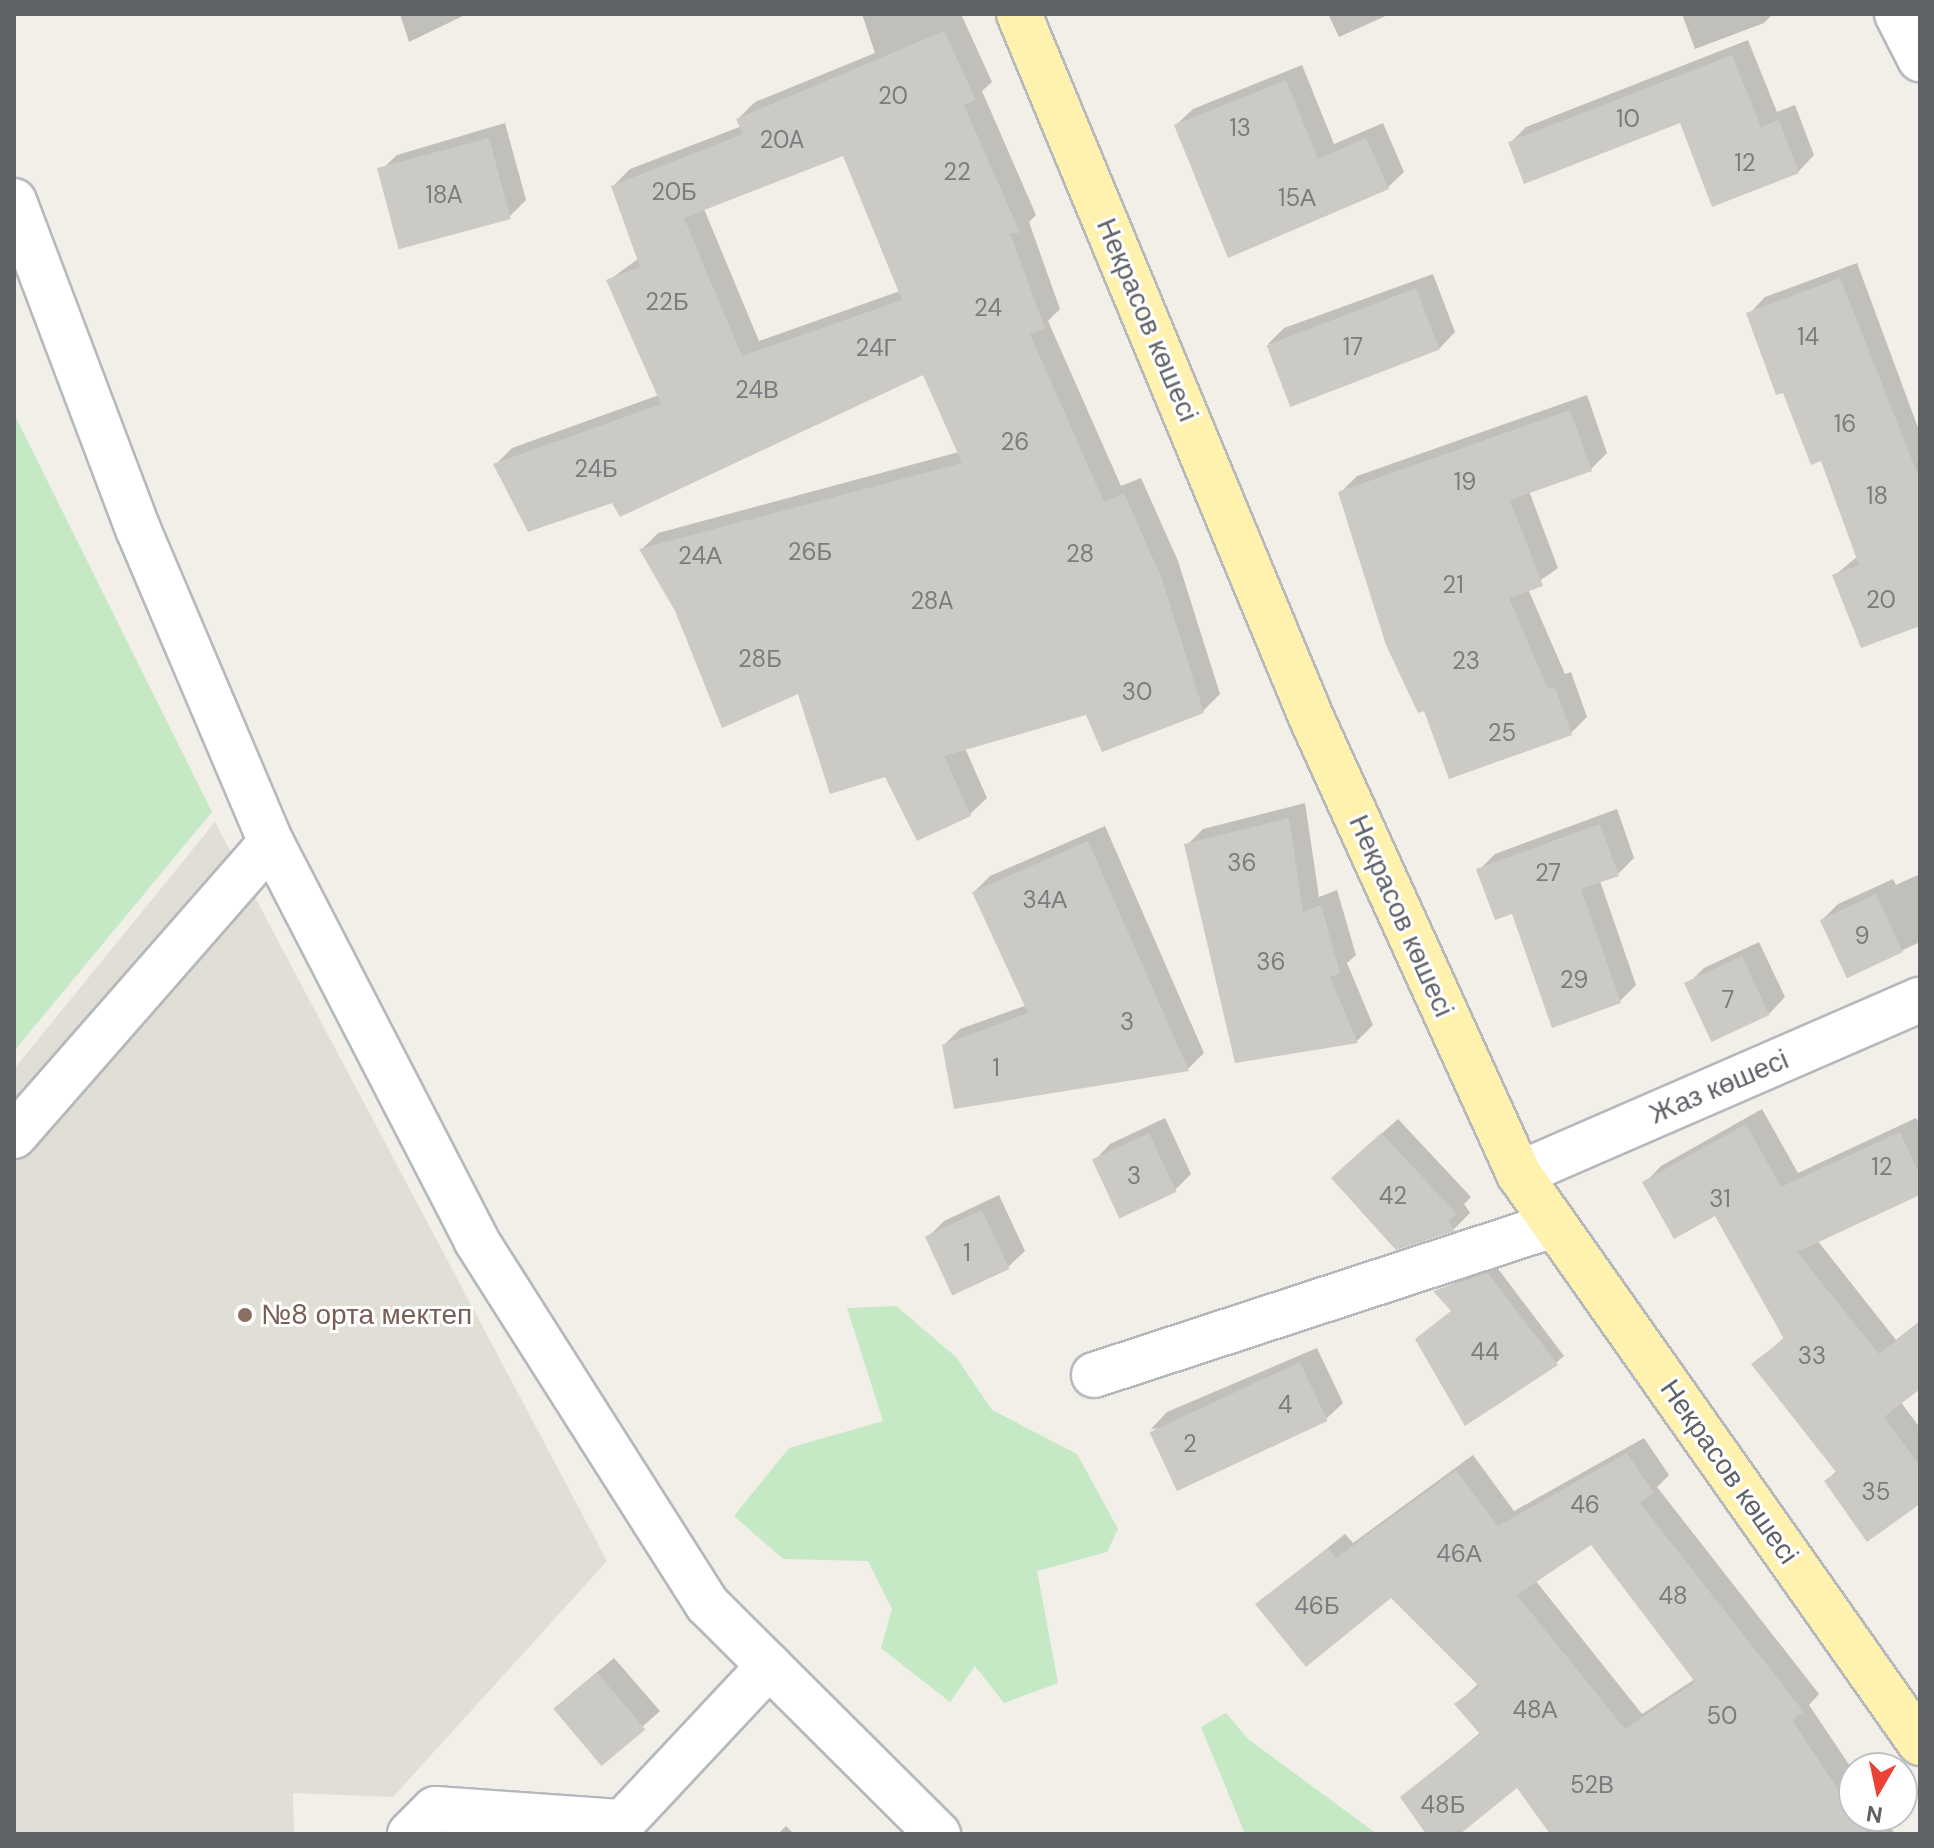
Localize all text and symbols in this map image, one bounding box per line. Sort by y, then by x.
house number: 20 [878,82,908,110]
house number: 10 [1616,105,1640,133]
house number: 13 [1229,114,1251,142]
house number: 20A [760,126,804,154]
house number: 12 [1734,149,1756,177]
house number: 22 [943,158,971,186]
house number: 20Б [651,178,697,206]
house number: 18A [425,181,463,209]
house number: 15А [1278,184,1316,212]
street label: Некрасов көшесі [1089,213,1205,427]
house number: 22Б [645,288,689,316]
house number: 24 [974,294,1002,322]
house number: 14 [1797,323,1819,351]
house number: 17 [1343,333,1363,361]
house number: 24Г [856,334,896,362]
house number: 24В [735,376,779,404]
house number: 16 [1834,410,1856,438]
house number: 26 [1001,428,1029,456]
house number: 24Б [574,455,618,483]
house number: 19 [1454,468,1476,496]
house number: 18 [1866,482,1888,510]
house number: 26Б [788,538,832,566]
house number: 28 [1066,540,1094,568]
house number: 24А [678,542,722,570]
house number: 21 [1442,571,1464,599]
house number: 20 [1866,586,1896,614]
house number: 28A [910,587,954,615]
house number: 28Б [738,645,782,673]
house number: 23 [1452,647,1480,675]
house number: 30 [1122,678,1152,706]
house number: 25 [1488,719,1516,747]
street label: Некрасов көшесі [1341,810,1461,1022]
house number: 36 [1227,849,1257,877]
house number: 27 [1535,859,1561,887]
house number: 34А [1023,886,1067,914]
house number: 9 [1854,922,1870,950]
house number: 36 [1256,948,1286,976]
house number: 29 [1560,966,1588,994]
house number: 7 [1722,986,1734,1014]
house number: 3 [1120,1008,1134,1036]
street label: Жаз көшесі [1644,1043,1794,1131]
house number: 1 [992,1054,1000,1082]
house number: 12 [1871,1153,1893,1181]
house number: 3 [1127,1162,1141,1190]
house number: 42 [1379,1182,1407,1210]
house number: 31 [1709,1185,1731,1213]
house number: 1 [963,1239,971,1267]
place label: №8 орта мектеп [261,1298,472,1332]
marker: №8 орта мектеп [236,1306,254,1324]
house number: 44 [1470,1338,1500,1366]
house number: 33 [1798,1342,1826,1370]
street label: Некрасов көшесі [1653,1373,1805,1571]
house number: 4 [1278,1391,1292,1419]
house number: 2 [1183,1430,1197,1458]
house number: 35 [1862,1478,1890,1506]
house number: 46 [1570,1491,1600,1519]
house number: 46А [1436,1540,1482,1568]
house number: 48 [1658,1582,1688,1610]
house number: 46Б [1294,1592,1340,1620]
house number: 48А [1512,1696,1558,1724]
house number: 50 [1706,1702,1738,1730]
north arrow [1838,1752,1918,1832]
house number: 52В [1570,1771,1614,1799]
house number: 48Б [1421,1791,1465,1819]
text: N [1864,1799,1885,1830]

